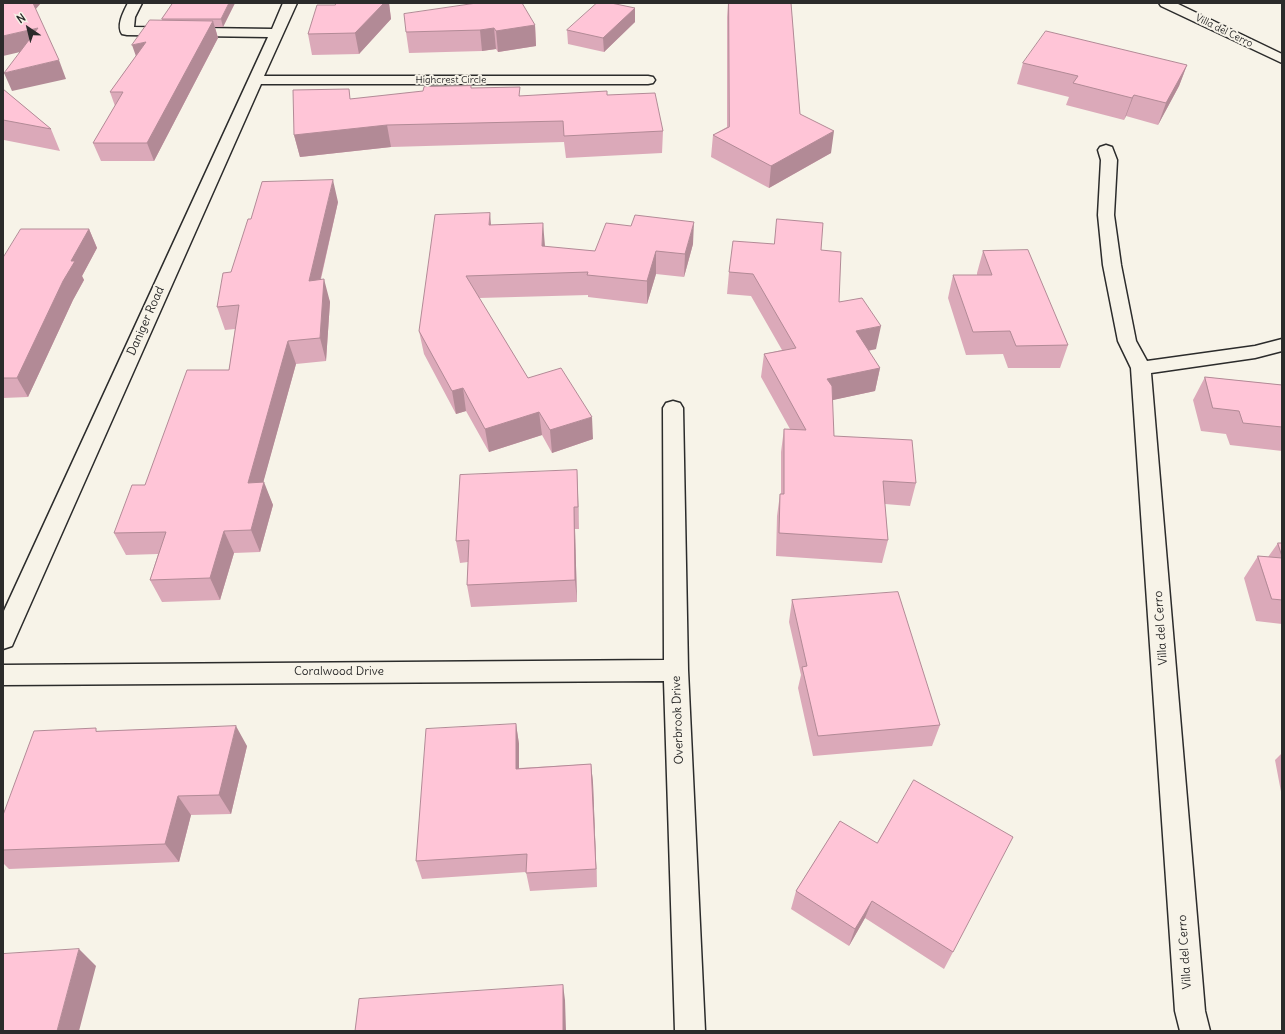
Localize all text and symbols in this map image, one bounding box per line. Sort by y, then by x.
north arrow [8,8,48,48]
text: N [14,10,28,26]
street label: Villa del Cerro [1193,12,1255,50]
street label: Highcrest Circle [416,74,486,86]
street label: Daniger Road [124,284,168,358]
street label: Villa del Cerro [1151,590,1171,666]
street label: Coralwood Drive [294,665,384,679]
street label: Overbrook Drive [669,675,687,765]
street label: Villa del Cerro [1175,914,1195,990]

